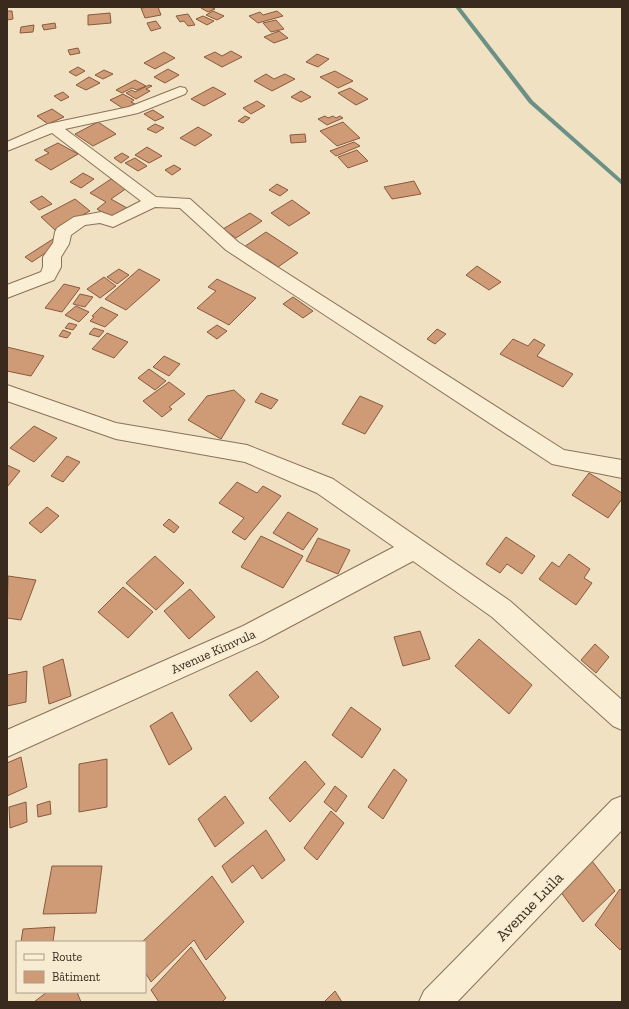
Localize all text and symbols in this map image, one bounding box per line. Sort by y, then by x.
street label: Avenue Kimvula [169,626,258,677]
street label: Avenue Luila [492,868,567,945]
legend [16,941,146,993]
text: Route [52,950,83,964]
text: Bâtiment [52,970,101,984]

